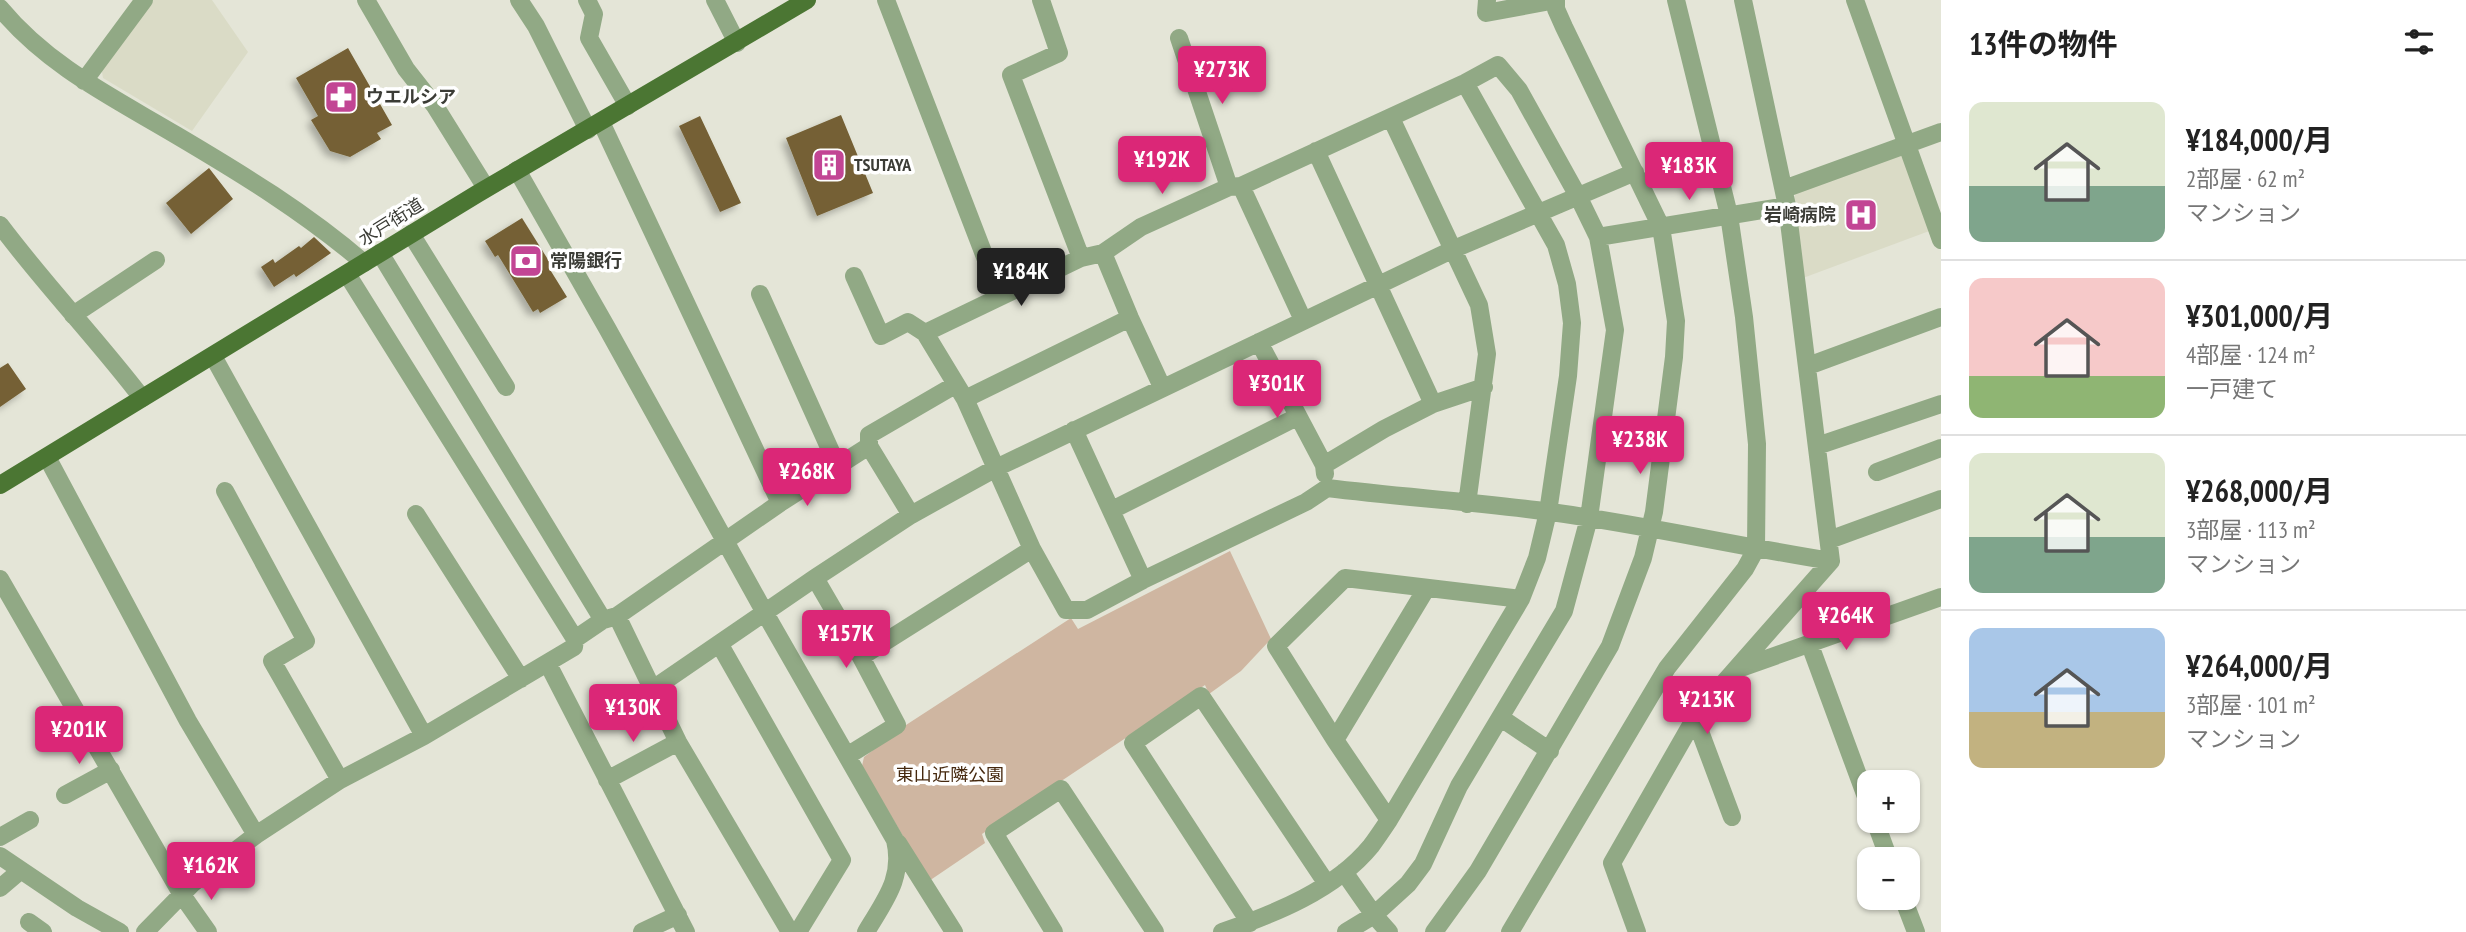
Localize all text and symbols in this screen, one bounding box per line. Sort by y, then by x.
icon: filters [2400,23,2438,61]
text: 13件の物件 [1969,24,2118,63]
pin: ¥273K [1173,46,1271,106]
text: ¥273K [1194,54,1250,83]
pharmacy icon: ウエルシア [322,78,360,116]
place label: ウエルシア [366,85,456,108]
text: ¥184,000/月 [2186,120,2333,159]
icon: home [2025,130,2109,214]
pin: ¥192K [1113,136,1211,196]
pin: ¥183K [1640,142,1738,202]
text: ¥192K [1134,144,1190,173]
building icon: TSUTAYA [810,146,848,184]
text: ¥183K [1661,150,1717,179]
place label: TSUTAYA [854,153,912,176]
text: 2部屋 · 62 m² [2186,164,2305,193]
street label: 水戸街道 [354,193,427,250]
hospital icon: 岩崎病院 [1842,196,1880,234]
text: マンション [2186,198,2301,227]
place label: 岩崎病院 [1764,203,1836,226]
bank icon: 常陽銀行 [507,242,545,280]
pin: ¥184K [972,248,1070,308]
place label: 常陽銀行 [550,249,622,272]
text: ¥184K [993,256,1049,285]
text: ¥301,000/月 [2186,296,2333,335]
icon: home [2025,306,2109,390]
text: 4部屋 · 124 m² [2186,340,2316,369]
pin: ¥301K [1228,360,1326,420]
text: ¥301K [1249,368,1305,397]
text: 一戸建て [2186,374,2278,403]
pin: ¥238K [1591,416,1689,476]
text: ¥238K [1612,424,1668,453]
pin: ¥268K [758,448,856,508]
text: ¥268K [779,456,835,485]
text: ¥268,000/月 [2186,471,2333,510]
icon: home [2025,481,2109,565]
text: 3部屋 · 113 m² [2186,515,2316,544]
text: マンション [2186,549,2301,578]
pin: ¥264K [1797,592,1895,652]
text: ¥264K [1818,600,1874,629]
pin: ¥157K [797,610,895,670]
text: ¥157K [818,618,874,647]
text: ¥264,000/月 [2186,646,2333,685]
icon: home [2025,656,2109,740]
pin: ¥213K [1658,676,1756,736]
pin: ¥130K [584,684,682,744]
text: ¥213K [1679,684,1735,713]
text: 3部屋 · 101 m² [2186,690,2316,719]
text: ¥130K [605,692,661,721]
pin: ¥201K [30,706,128,766]
text: ¥201K [51,714,107,743]
text: マンション [2186,724,2301,753]
park label: 東山近隣公園 [896,763,1004,786]
map controls [1857,770,1920,910]
button: + [1857,770,1920,833]
pin: ¥162K [162,842,260,902]
button: − [1857,847,1920,910]
text: ¥162K [183,850,239,879]

